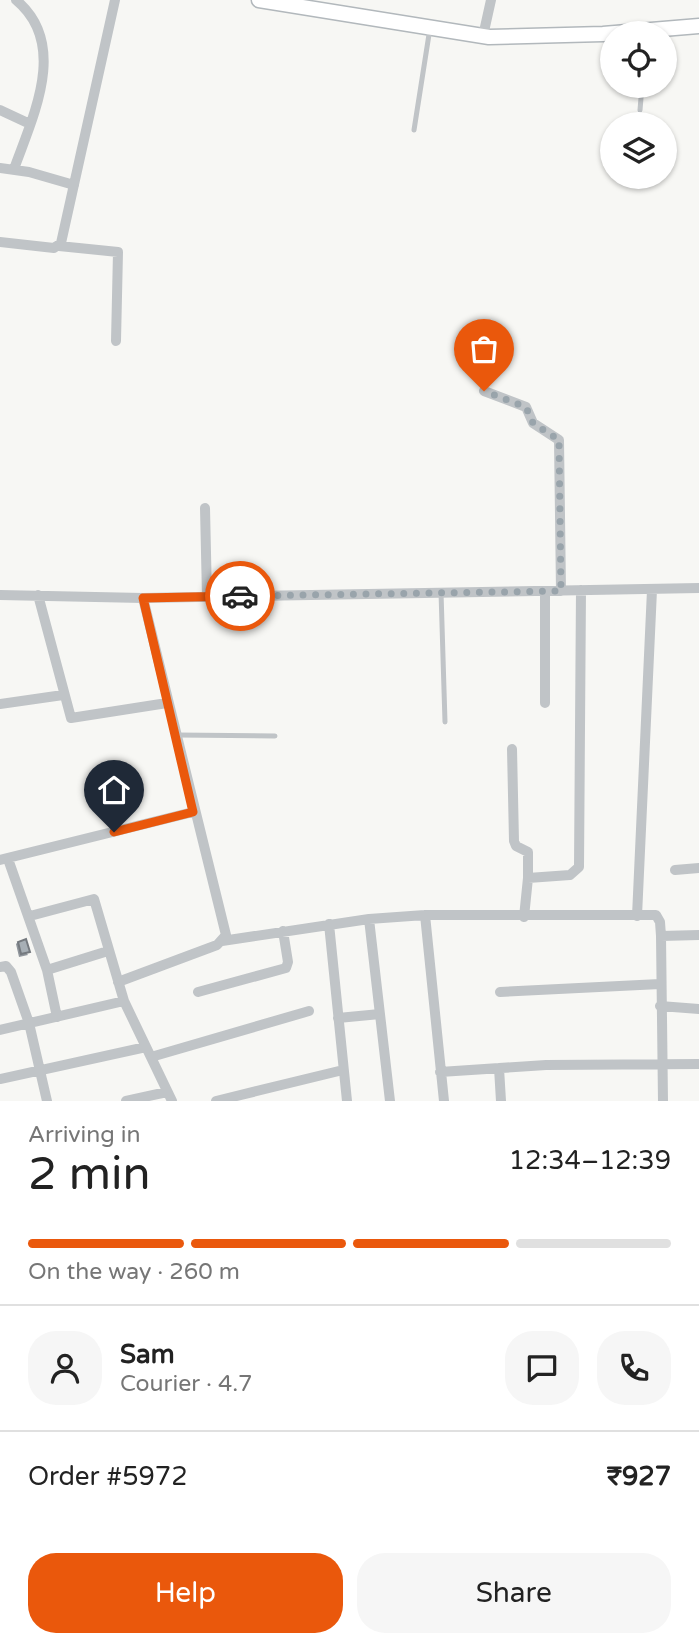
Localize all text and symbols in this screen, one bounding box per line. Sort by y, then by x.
map controls [600,21,677,189]
button: locate [600,21,677,98]
button: layers [600,112,677,189]
pin [454,319,514,391]
icon: bag [465,330,503,368]
courier [205,561,275,631]
icon: car [221,577,259,615]
pin [84,760,144,832]
icon: home [95,771,133,809]
text: Arriving in [28,1121,141,1149]
text: 12:34–12:39 [509,1145,671,1176]
text: 2 min [28,1147,151,1202]
text: On the way · 260 m [28,1258,240,1286]
button: person [28,1331,102,1405]
button: chat [505,1331,579,1405]
button: phone [597,1331,671,1405]
text: Sam [120,1339,175,1370]
text: Courier · 4.7 [120,1370,253,1398]
text: Order #5972 [28,1461,188,1492]
text: ₹927 [607,1461,671,1492]
button: Help [28,1553,343,1633]
button: Share [357,1553,671,1633]

